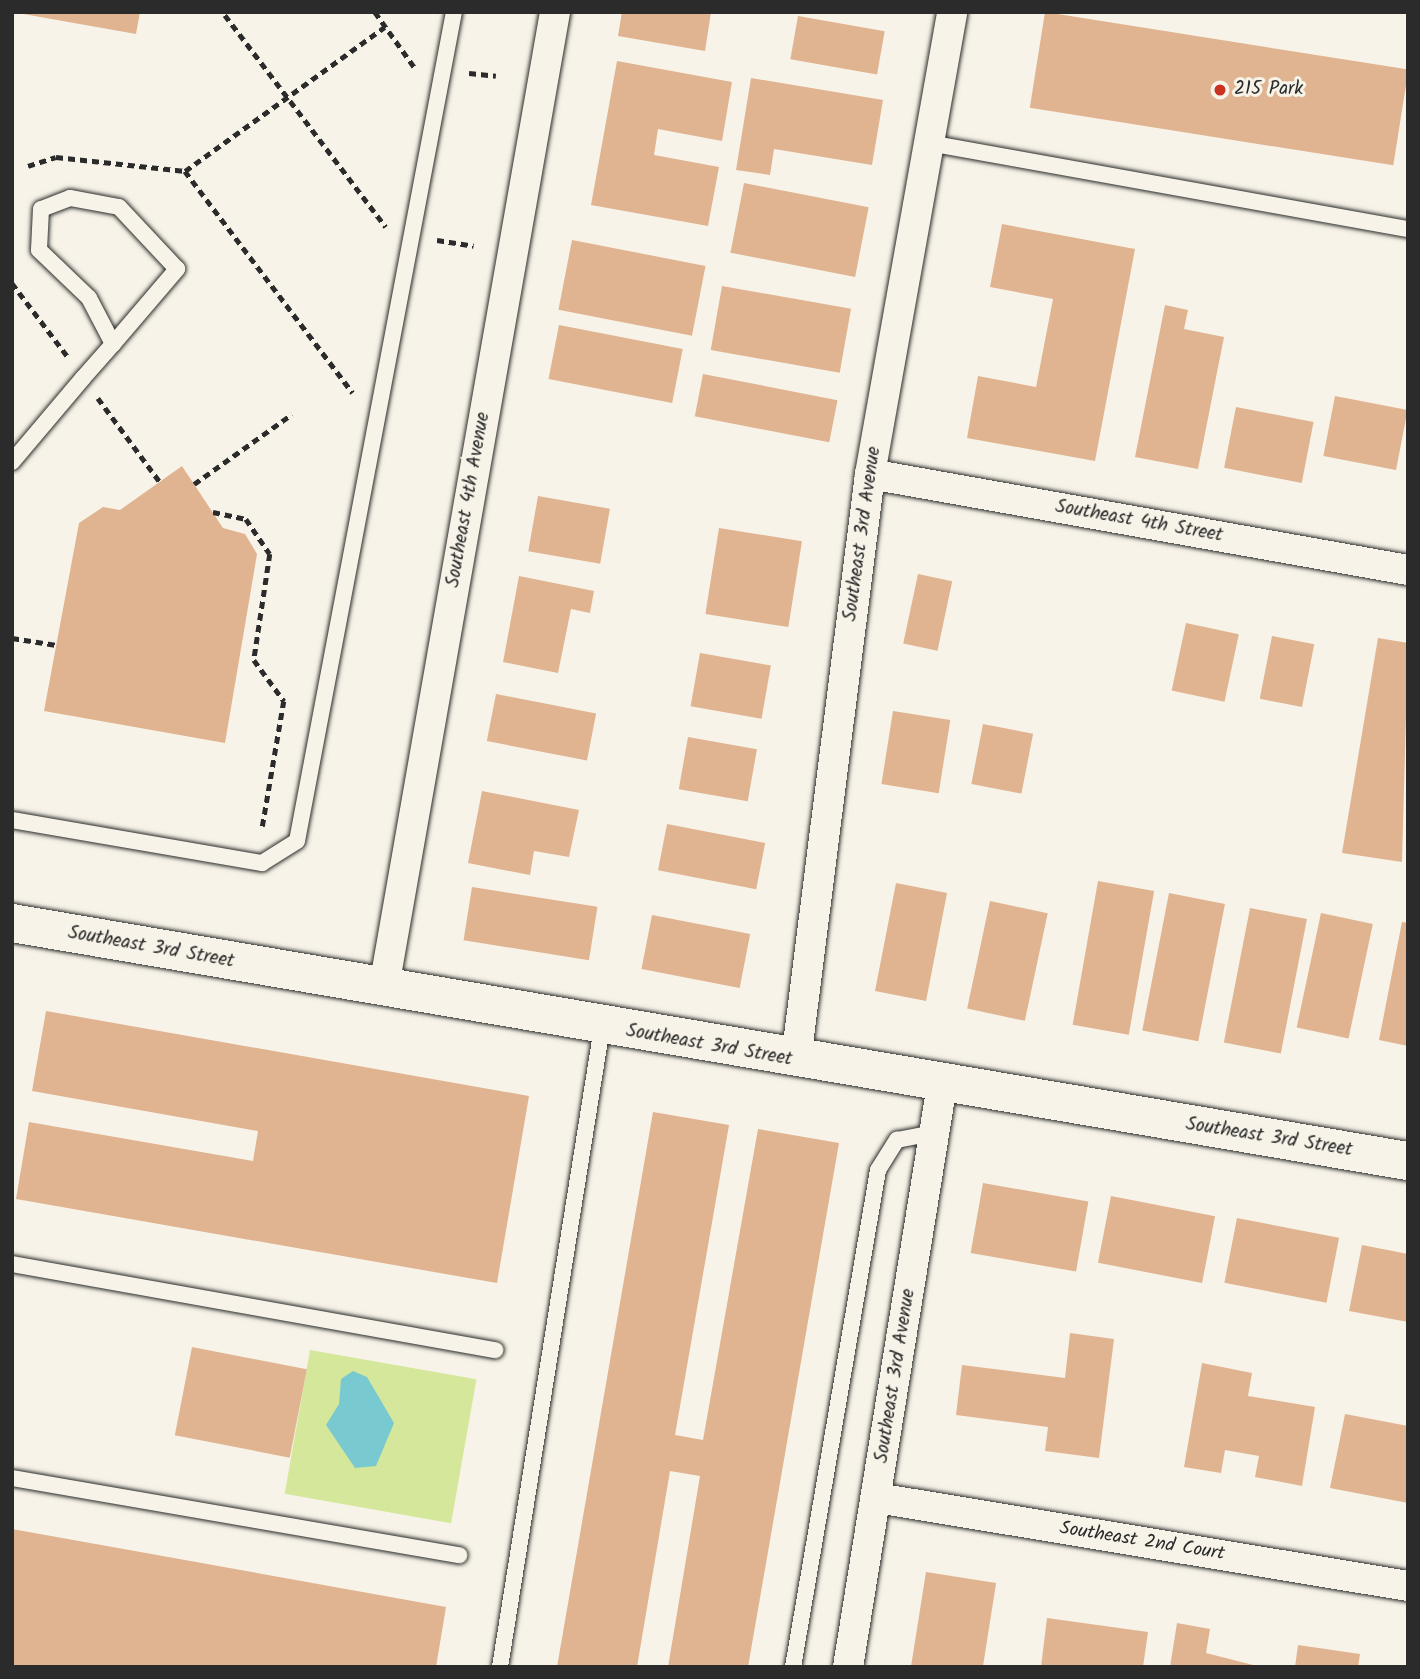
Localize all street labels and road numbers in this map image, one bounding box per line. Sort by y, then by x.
street label: Southeast 4th Avenue [442,411,496,589]
street label: Southeast 3rd Avenue [839,445,887,623]
street label: Southeast 4th Street [1053,496,1225,548]
street label: Southeast 3rd Street [66,922,236,974]
street label: Southeast 3rd Street [624,1020,794,1072]
street label: Southeast 3rd Street [1184,1114,1354,1162]
street label: Southeast 3rd Avenue [871,1287,921,1465]
street label: Southeast 2nd Court [1058,1518,1226,1566]

